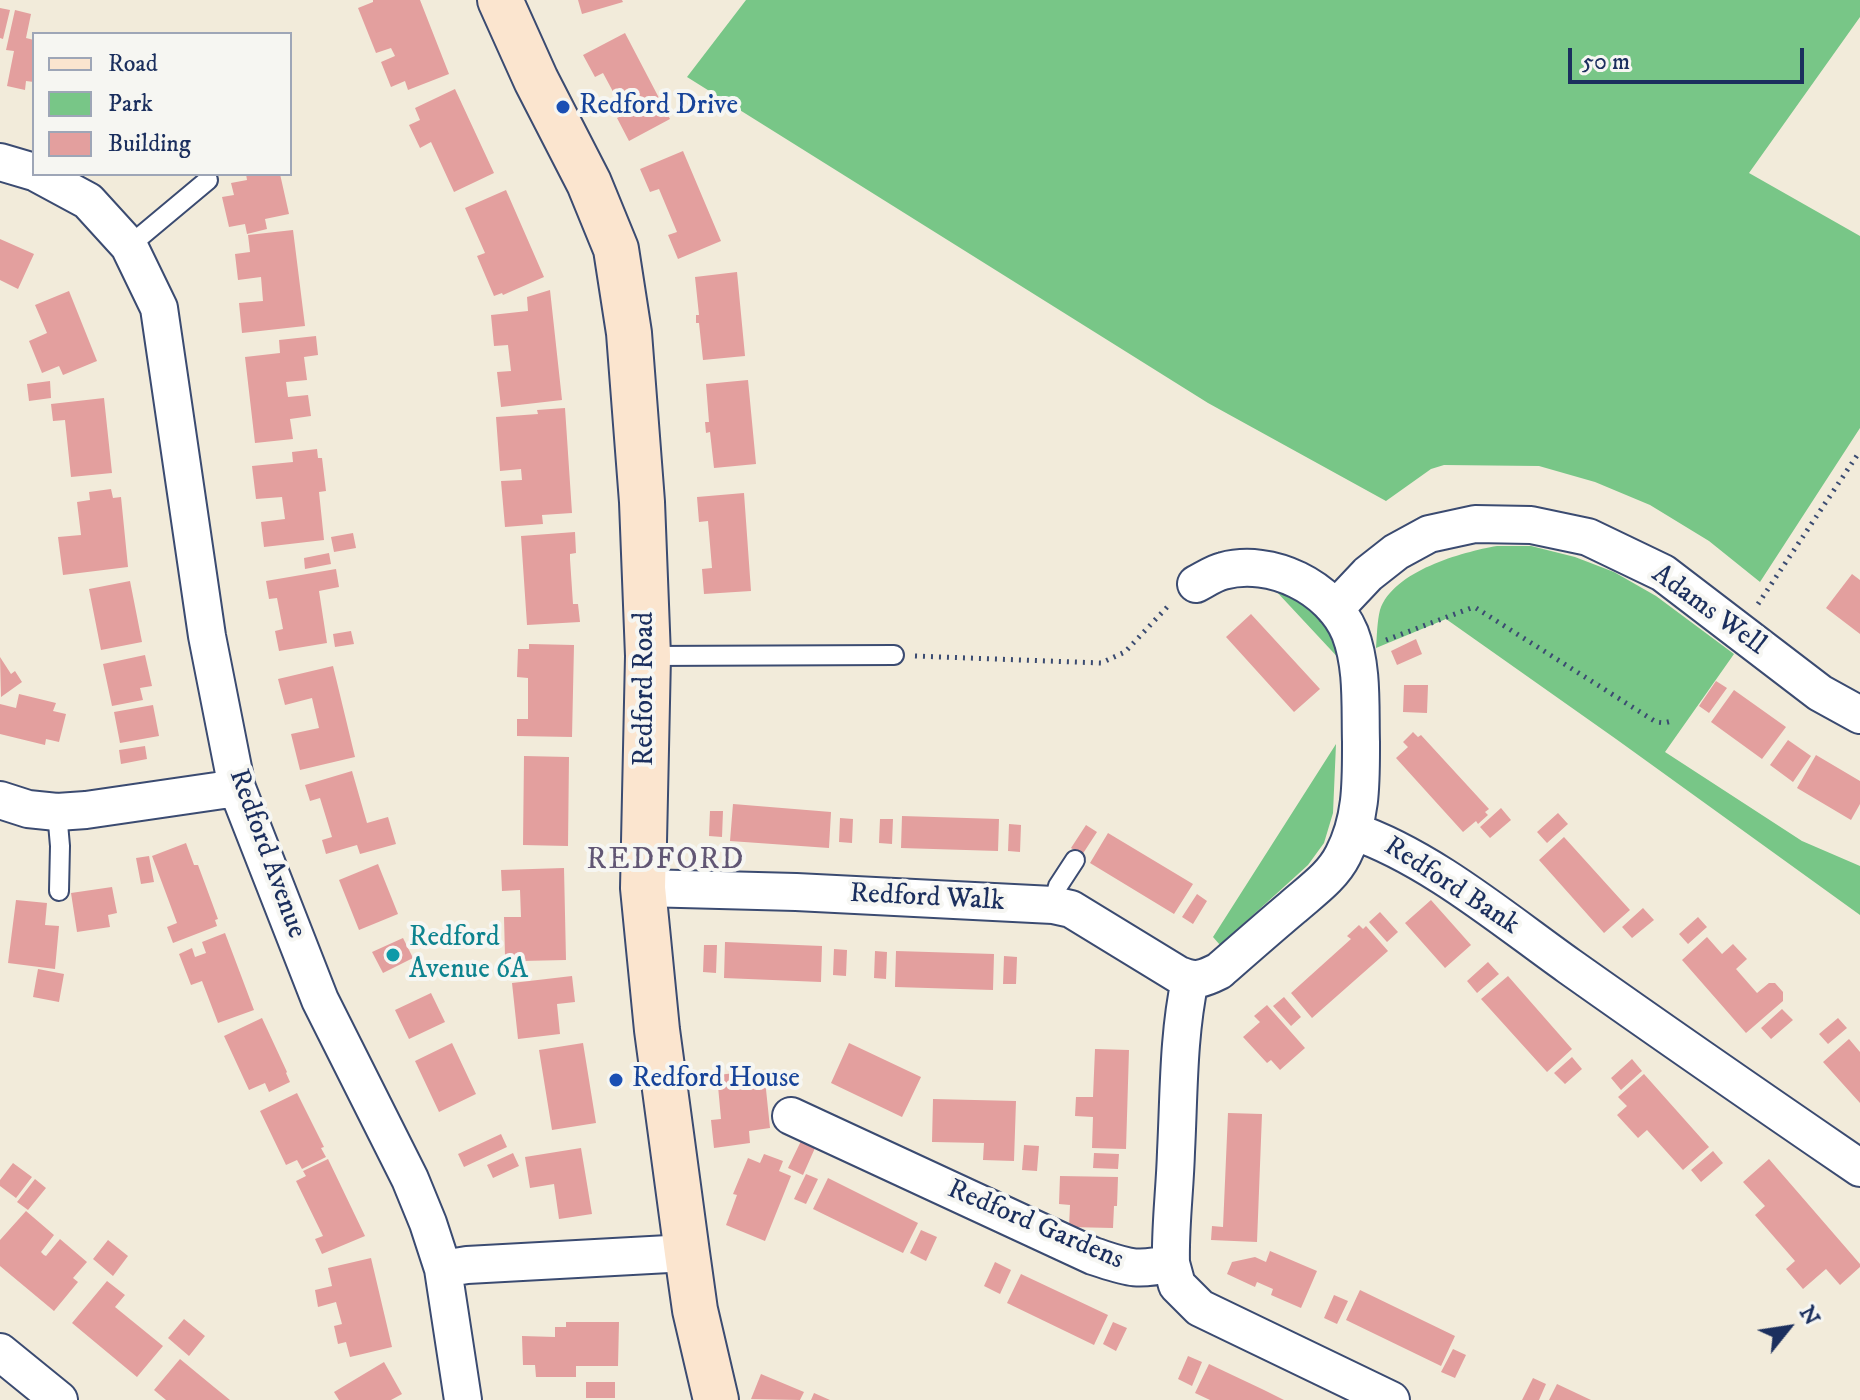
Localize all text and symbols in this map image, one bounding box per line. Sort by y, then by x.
legend [32,32,292,176]
scale bar [1572,32,1808,82]
text: 50 m [1582,47,1630,77]
text: Road [108,49,158,79]
text: Park [108,89,153,119]
place label: Redford Drive [579,90,738,124]
marker: Redford Drive [554,98,572,116]
text: Building [108,129,191,159]
street label: Adams Well [1644,558,1772,664]
street label: Redford Road [629,612,663,766]
street label: Redford Avenue [220,765,312,943]
street label: Redford Bank [1377,831,1525,943]
district label: REDFORD [587,844,745,880]
street label: Redford Walk [849,878,1005,920]
place label: Redford Avenue 6A [409,922,528,988]
marker: Redford Avenue 6A [384,946,402,964]
place label: Redford House [632,1063,800,1097]
marker: Redford House [607,1071,625,1089]
street label: Redford Gardens [942,1174,1128,1278]
north arrow [1748,1288,1828,1368]
text: N [1793,1301,1825,1330]

